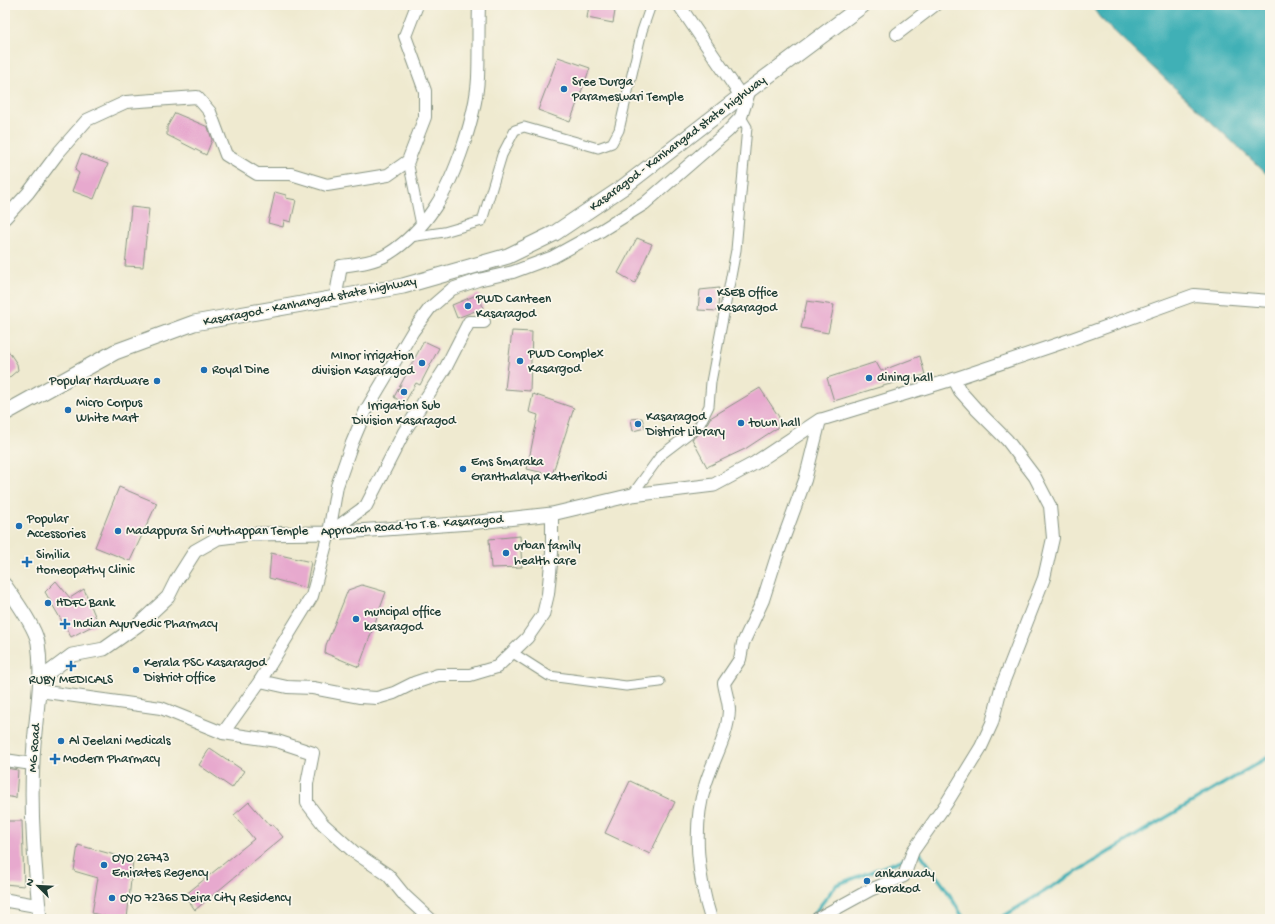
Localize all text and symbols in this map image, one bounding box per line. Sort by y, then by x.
street label: Kasaragod - Kanhangad state highway [587,72,770,215]
place label: Sree Durga Parameswari Temple [571,75,684,105]
marker: Sree Durga Parameswari Temple [559,84,569,94]
street label: Kasaragod - Kanhangad state highway [202,274,418,330]
place label: KSEB Office Kasaragod [717,286,778,316]
place label: PWD Canteen Kasaragod [475,292,552,322]
marker: KSEB Office Kasaragod [704,295,714,305]
marker: PWD Canteen Kasaragod [463,301,473,311]
place label: PWD Complex Kasargod [527,347,604,377]
place label: MInor irrigation division Kasaragod [311,349,415,379]
marker: PWD Complex Kasargod [515,356,525,366]
marker: MInor irrigation division Kasaragod [417,358,427,368]
place label: Royal Dine [212,363,270,378]
marker: Royal Dine [199,365,209,375]
place label: dining hall [877,371,933,386]
marker: dining hall [864,373,874,383]
place label: Popular Hardware [48,374,149,389]
marker: Popular Hardware [152,376,162,386]
marker: Irrigation Sub Division Kasaragod [399,387,409,397]
place label: Micro Corpus White Mart [76,396,144,426]
place label: Irrigation Sub Division Kasaragod [351,399,457,429]
marker: Micro Corpus White Mart [63,405,73,415]
place label: Kasaragod District Library [645,410,725,440]
place label: town hall [748,416,800,431]
marker: town hall [736,418,746,428]
marker: Kasaragod District Library [633,419,643,429]
place label: Ems Smaraka Granthalaya Katherikodi [471,455,607,485]
marker: Ems Smaraka Granthalaya Katherikodi [458,464,468,474]
place label: Popular Accessories [26,512,87,542]
street label: Approach Road to T.B. Kasaragod [320,512,505,540]
marker: Popular Accessories [14,521,24,531]
place label: Madappura Sri Muthappan Temple [126,524,308,539]
marker: Madappura Sri Muthappan Temple [113,526,123,536]
place label: urban family health care [514,539,581,569]
place label: Similia Homeopathy Clinic [36,548,135,578]
marker: urban family health care [501,548,511,558]
marker: Similia Homeopathy Clinic [21,556,33,568]
place label: HDFC Bank [56,596,116,611]
marker: HDFC Bank [43,598,53,608]
place label: muncipal office kasaragod [364,605,441,635]
marker: muncipal office kasaragod [351,614,361,624]
place label: Indian Ayurvedic Pharmacy [73,617,218,632]
marker: Indian Ayurvedic Pharmacy [60,619,70,629]
place label: Kerala PSC Kasaragod District Office [143,656,268,686]
marker: RUBY MEDICALS [66,661,76,671]
marker: Kerala PSC Kasaragod District Office [131,665,141,675]
place label: RUBY MEDICALS [29,673,114,688]
street label: MG Road [26,722,44,773]
place label: Al Jeelani Medicals [69,734,172,749]
marker: Al Jeelani Medicals [56,736,66,746]
place label: Modern Pharmacy [63,752,161,767]
marker: Modern Pharmacy [50,754,60,764]
place label: OYO 26743 Emirates Regency [112,851,209,881]
marker: OYO 26743 Emirates Regency [99,860,109,870]
north arrow [18,866,58,906]
place label: ankanvady korakod [875,867,935,897]
marker: ankanvady korakod [862,876,872,886]
text: N [24,877,38,888]
place label: OYO 72365 Deira City Residency [120,891,292,906]
marker: OYO 72365 Deira City Residency [107,893,117,903]

